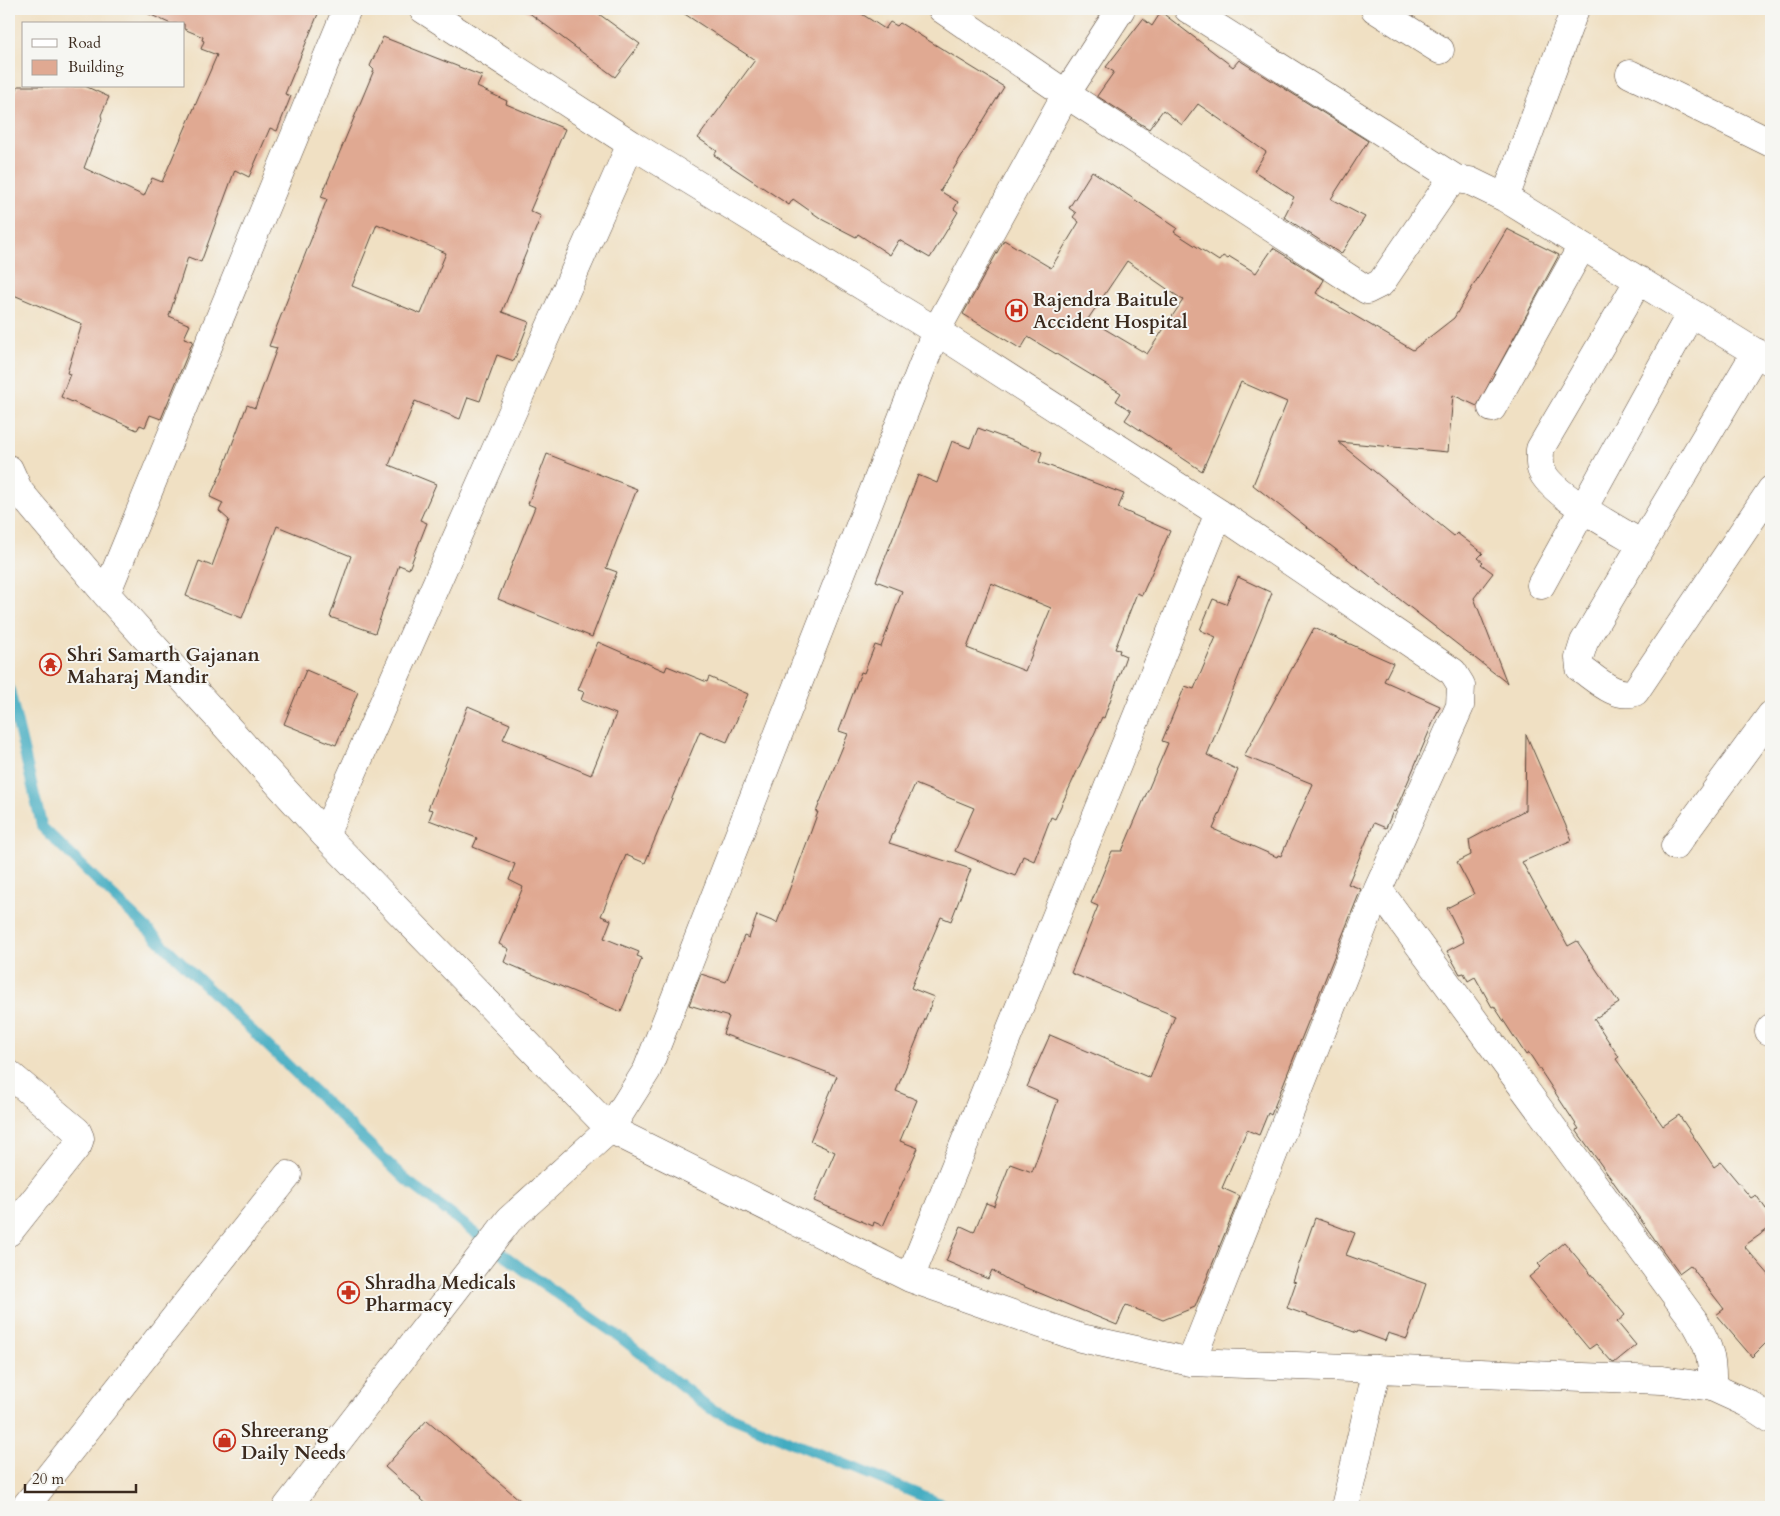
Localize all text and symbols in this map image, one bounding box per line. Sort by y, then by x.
legend [22,22,185,88]
text: Road [68,33,101,53]
text: Building [68,57,124,77]
place label: Rajendra Baitule Accident Hospital [1033,287,1188,335]
hospital icon: Rajendra Baitule Accident Hospital [1005,298,1029,322]
place label: Shri Samarth Gajanan Maharaj Mandir [67,642,260,690]
temple icon: Shri Samarth Gajanan Maharaj Mandir [39,653,63,677]
place label: Shradha Medicals Pharmacy [365,1270,516,1318]
pharmacy icon: Shradha Medicals Pharmacy [337,1281,361,1305]
place label: Shreerang Daily Needs [241,1418,346,1466]
shop icon: Shreerang Daily Needs [213,1429,237,1453]
scale bar [25,1461,136,1493]
text: 20 m [32,1469,64,1489]

